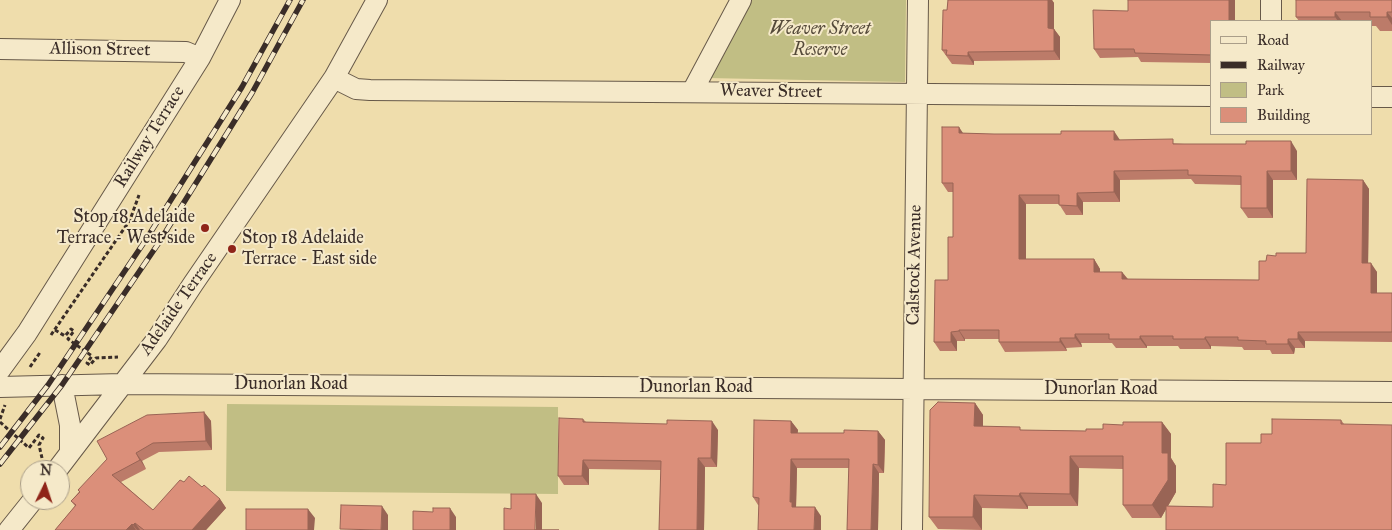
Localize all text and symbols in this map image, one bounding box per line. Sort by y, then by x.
park label: Weaver Street Reserve [769,19,871,62]
legend [1210,20,1372,135]
text: Road [1257,31,1289,49]
street label: Allison Street [49,38,151,62]
text: Railway [1257,56,1305,74]
street label: Weaver Street [720,80,822,104]
text: Park [1257,81,1284,99]
street label: Railway Terrace [110,82,190,192]
text: Building [1257,106,1310,124]
street label: Calstock Avenue [903,204,927,326]
place label: Stop 18 Adelaide Terrace - West side [57,207,195,250]
marker: Stop 18 Adelaide Terrace - West side [199,222,211,234]
place label: Stop 18 Adelaide Terrace - East side [242,228,377,270]
marker: Stop 18 Adelaide Terrace - East side [226,243,238,255]
street label: Adelaide Terrace [135,248,223,360]
street label: Dunorlan Road [234,374,348,396]
street label: Dunorlan Road [639,377,753,399]
street label: Dunorlan Road [1044,379,1158,401]
north arrow [20,460,70,510]
text: N [39,462,53,479]

